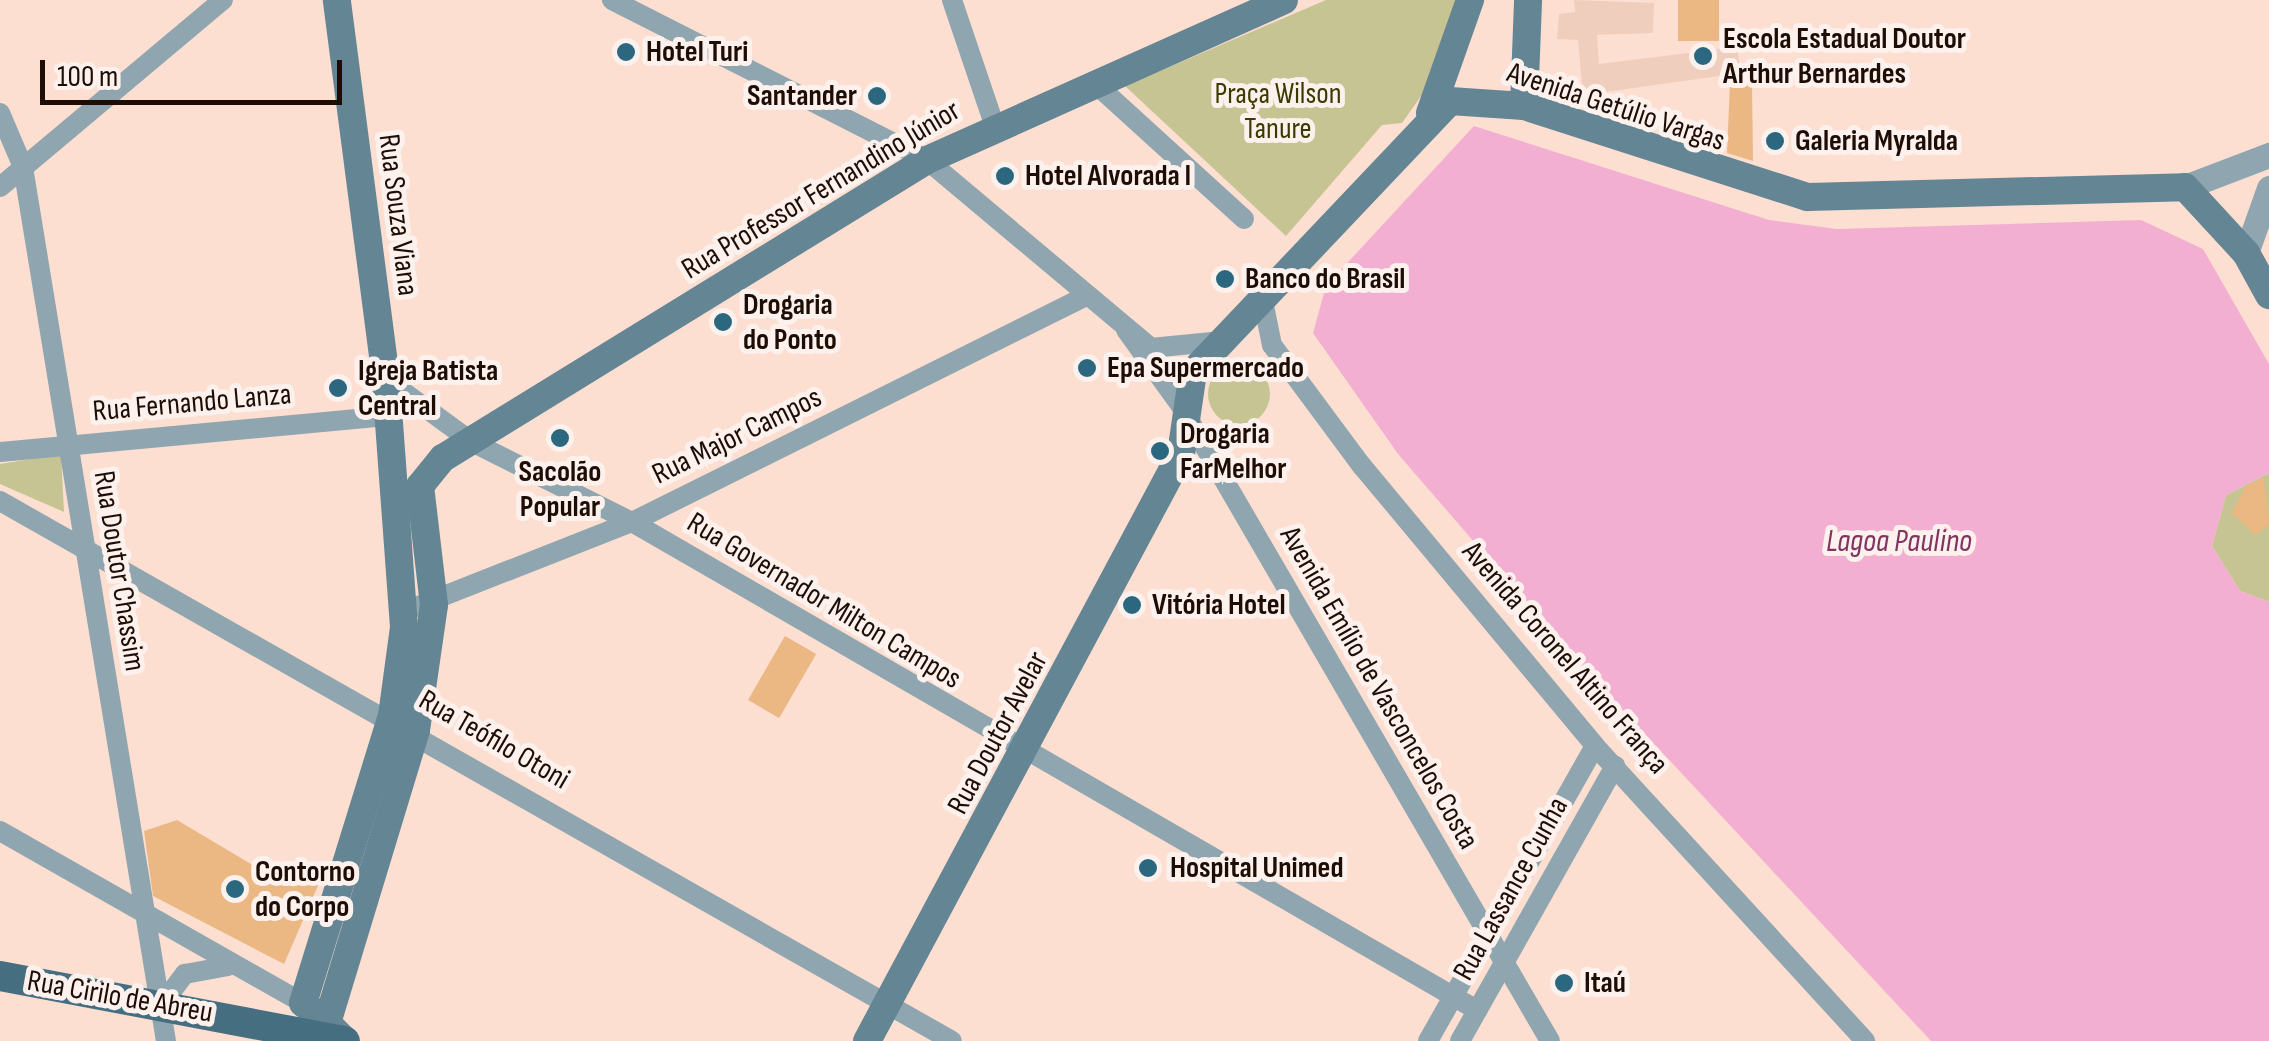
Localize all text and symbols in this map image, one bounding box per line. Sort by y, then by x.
place label: Escola Estadual Doutor Arthur Bernardes [1723,21,1966,92]
place label: Hotel Turi [646,34,748,70]
scale bar [45,40,348,102]
marker: Hotel Turi [615,41,637,63]
marker: Escola Estadual Doutor Arthur Bernardes [1692,45,1714,67]
street label: Avenida Getúlio Vargas [1503,55,1729,159]
text: 100 m [57,59,118,95]
park label: Praça Wilson Tanure [1214,76,1342,146]
place label: Santander [747,78,857,114]
marker: Santander [866,85,888,107]
street label: Rua Professor Fernandino Júnior [675,93,967,287]
place label: Galeria Myralda [1795,123,1958,159]
marker: Galeria Myralda [1764,130,1786,152]
street label: Rua Souza Viana [370,132,426,298]
place label: Hotel Alvorada I [1025,158,1191,194]
marker: Hotel Alvorada I [994,165,1016,187]
place label: Banco do Brasil [1245,261,1405,297]
marker: Banco do Brasil [1214,268,1236,290]
place label: Drogaria do Ponto [743,287,837,358]
marker: Drogaria do Ponto [712,311,734,333]
place label: Epa Supermercado [1107,350,1304,386]
place label: Igreja Batista Central [358,353,498,424]
marker: Epa Supermercado [1076,357,1098,379]
street label: Rua Fernando Lanza [91,376,293,430]
marker: Igreja Batista Central [327,377,349,399]
street label: Rua Major Campos [647,380,827,492]
place label: Drogaria FarMelhor [1180,416,1287,486]
marker: Sacolão Popular [549,427,571,449]
marker: Drogaria FarMelhor [1149,440,1171,462]
place label: Sacolão Popular [519,454,601,524]
street label: Rua Doutor Chassim [85,468,153,674]
street label: Rua Governador Milton Campos [681,505,967,697]
street label: Avenida Emílio de Vasconcelos Costa [1272,520,1486,856]
water label: Lagoa Paulino [1826,523,1972,561]
street label: Avenida Coronel Altino França [1454,534,1676,782]
place label: Vitória Hotel [1152,587,1286,623]
marker: Vitória Hotel [1121,594,1143,616]
street label: Rua Doutor Avelar [940,646,1056,820]
street label: Rua Teófilo Otoni [412,682,576,798]
street label: Rua Lassance Cunha [1446,791,1576,987]
place label: Hospital Unimed [1170,850,1343,886]
place label: Contorno do Corpo [255,854,355,924]
marker: Hospital Unimed [1135,855,1161,881]
marker: Contorno do Corpo [224,878,246,900]
street label: Rua Cirilo de Abreu [25,963,215,1031]
place label: Itaú [1584,965,1626,1001]
marker: Itaú [1553,972,1575,994]

